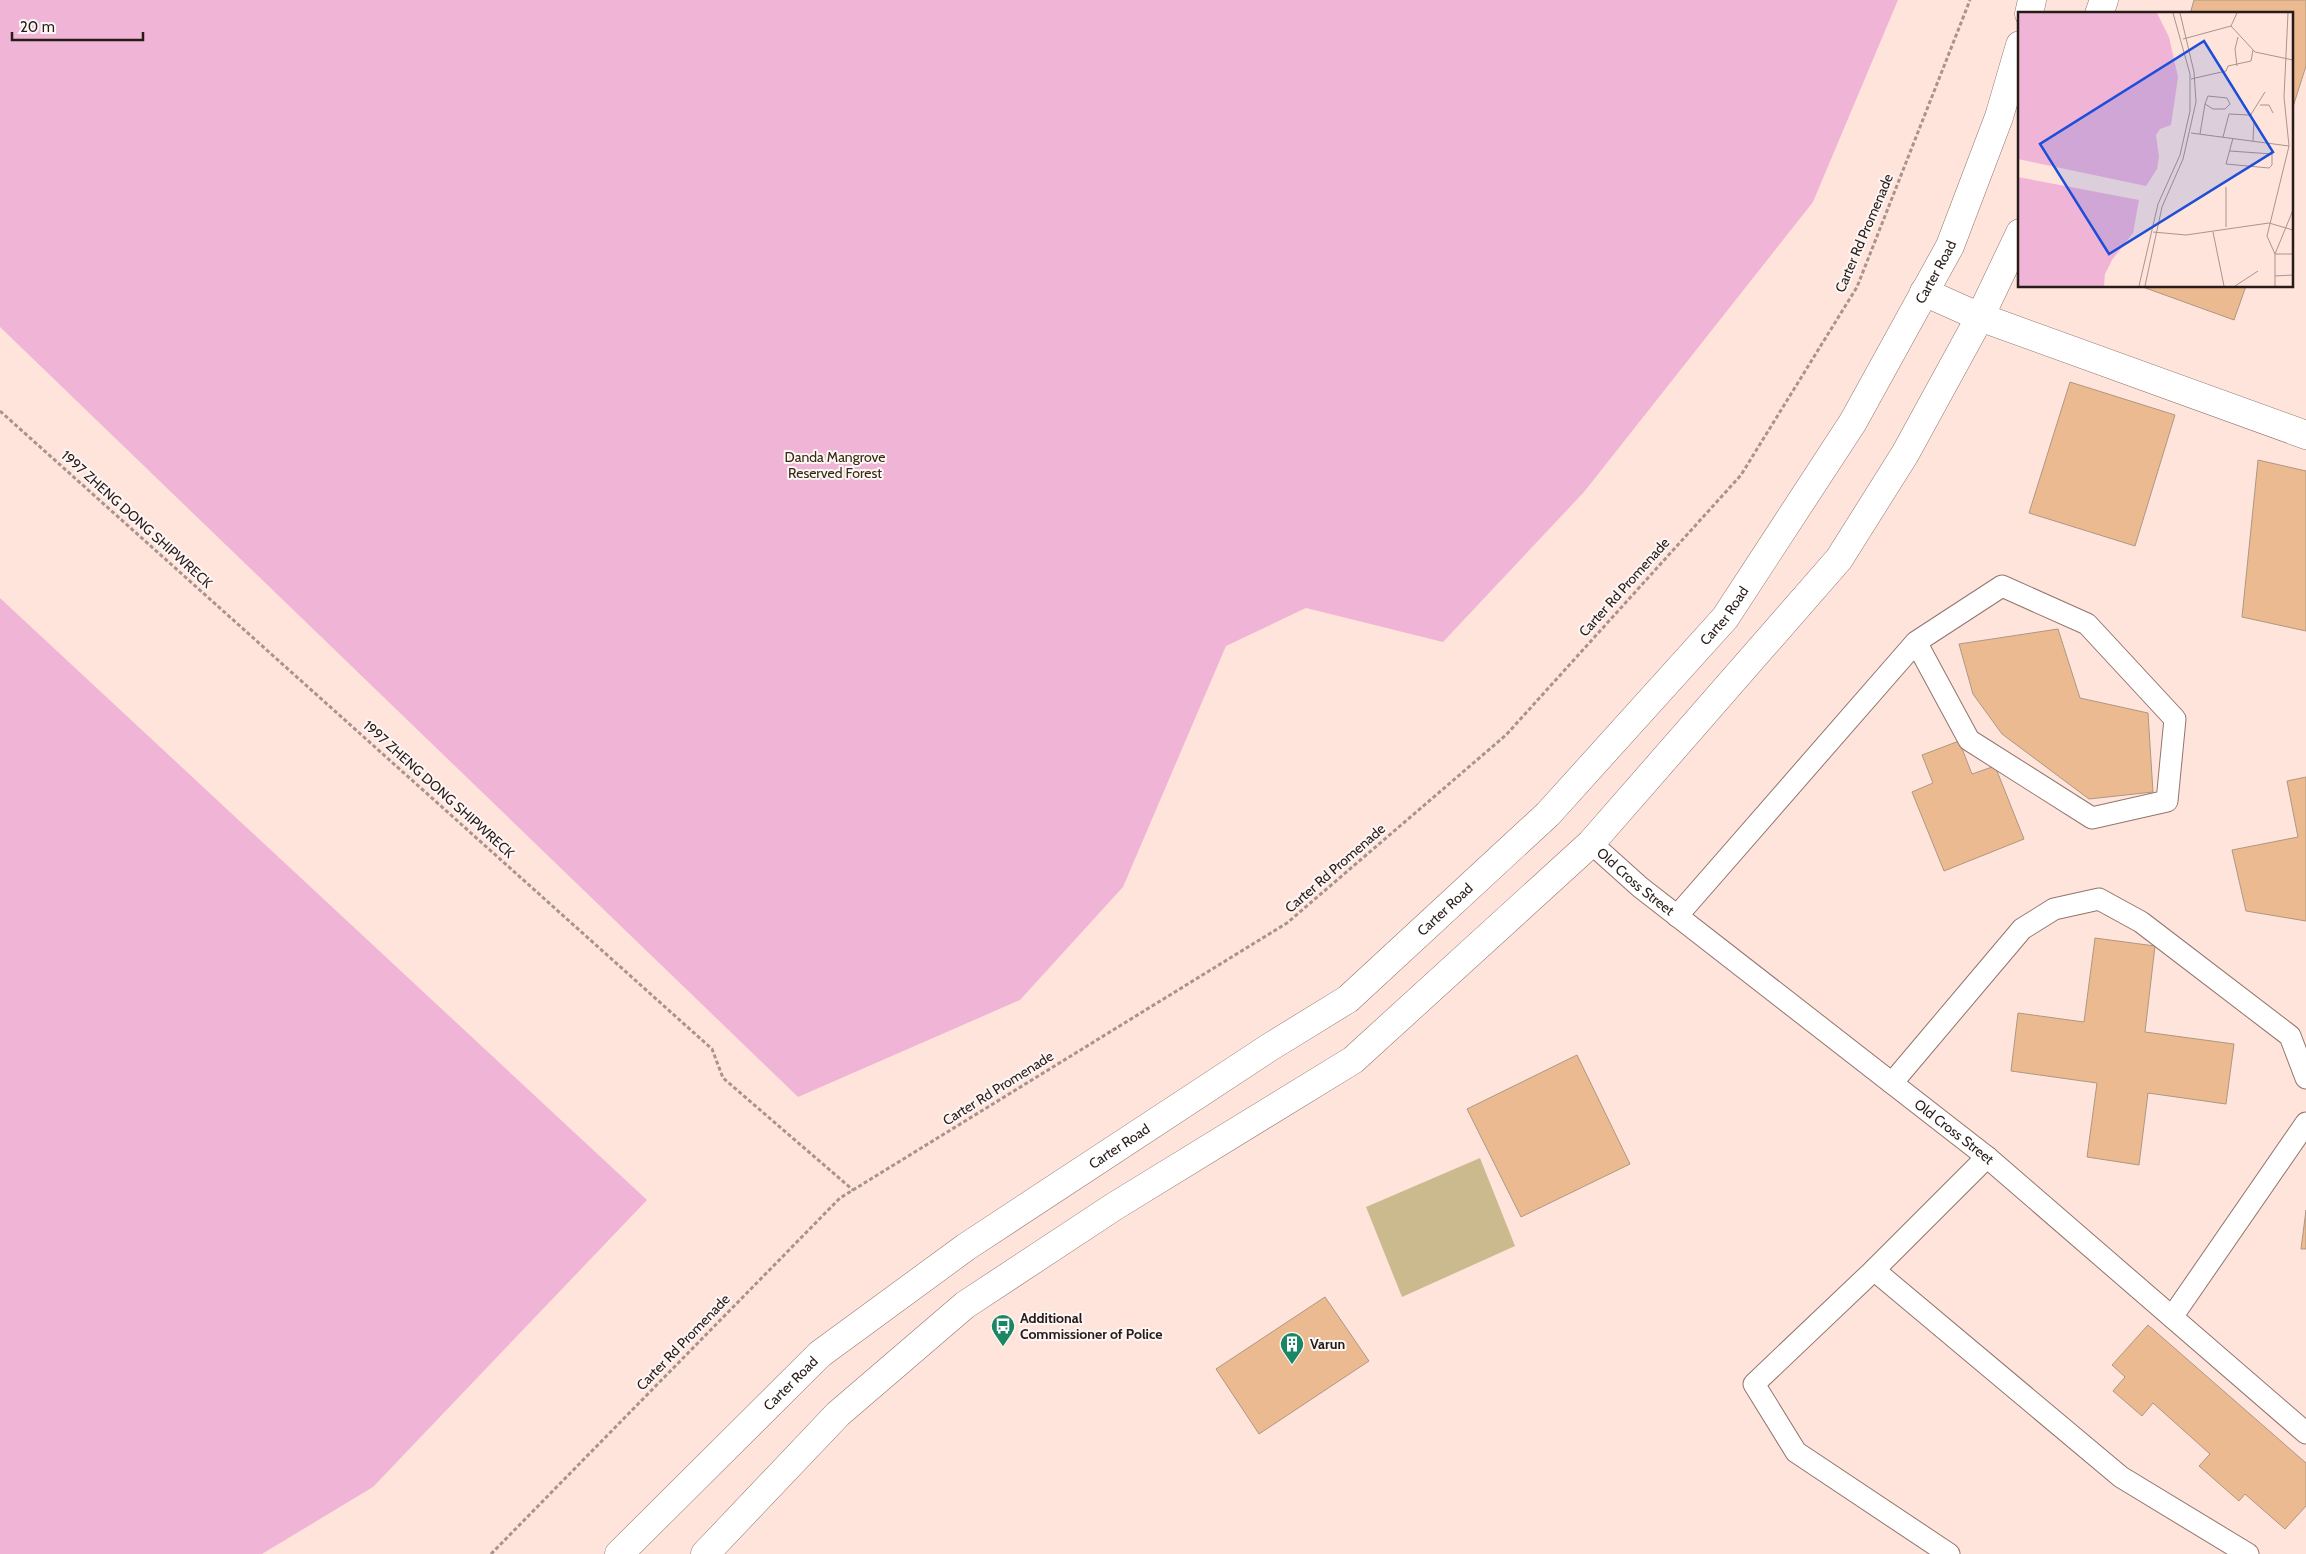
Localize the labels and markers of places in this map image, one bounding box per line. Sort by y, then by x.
place label: Additional Commissioner of Police [1020,1309,1162,1343]
bus stop icon: Additional Commissioner of Police [990,1313,1016,1347]
building icon: Varun [1279,1331,1305,1365]
place label: Varun [1310,1335,1345,1353]

